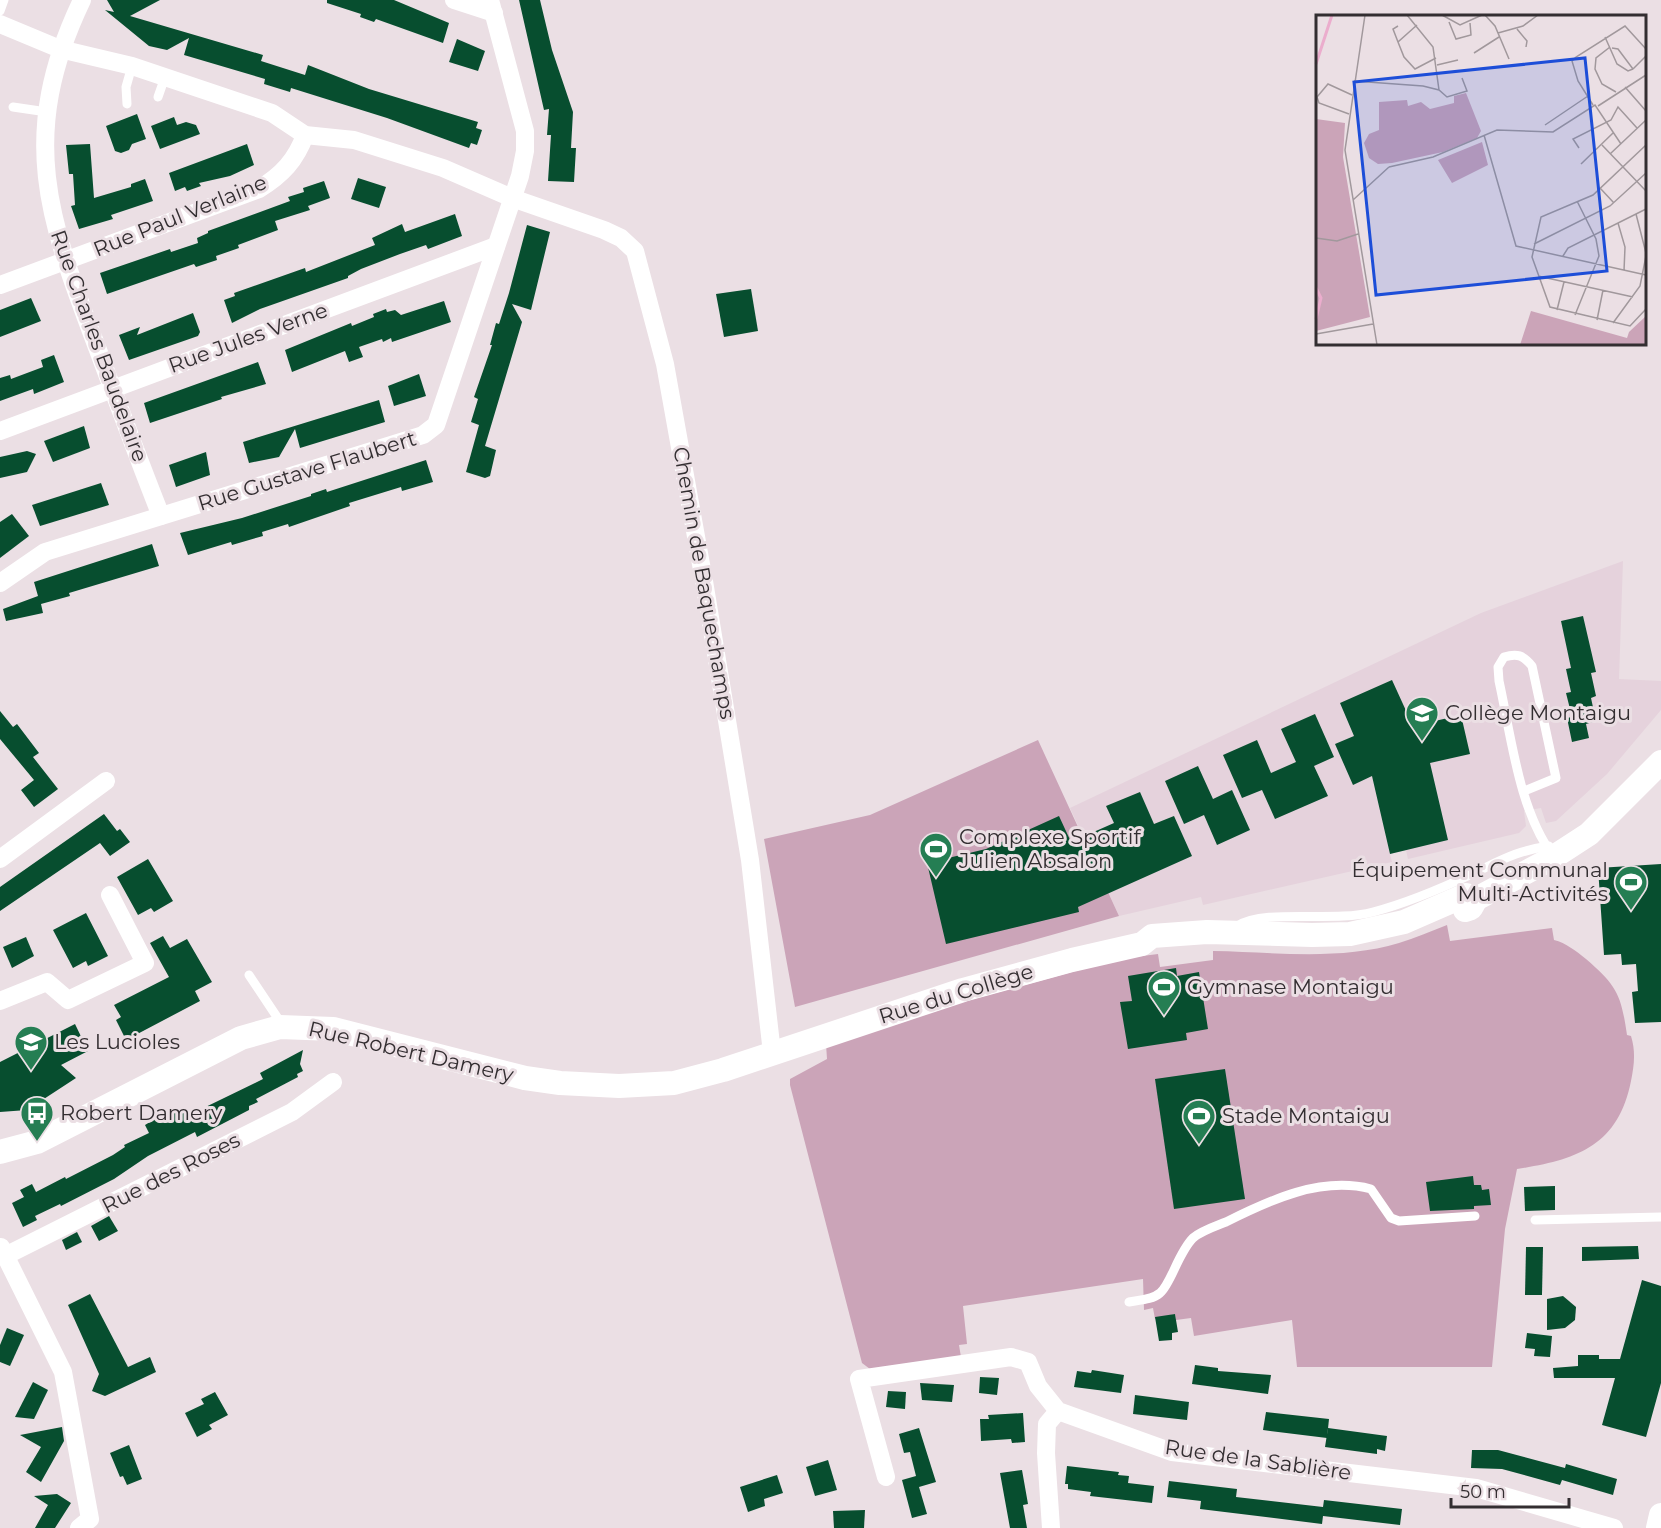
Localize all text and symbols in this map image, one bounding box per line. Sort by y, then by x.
inset map [1316,15,1646,345]
street label: Rue Paul Verlaine [89,169,270,262]
street label: Rue Charles Baudelaire [46,226,153,465]
street label: Rue Jules Verne [165,297,331,378]
street label: Rue Gustave Flaubert [195,425,419,516]
street label: Chemin de Baquechamps [668,445,741,721]
school or university icon: Collège Montaigu [1404,695,1440,742]
place label: Collège Montaigu [1445,700,1631,725]
place label: Complexe Sportif Julien Absalon [958,824,1141,873]
sports icon: Complexe Sportif Julien Absalon [918,831,954,878]
place label: Équipement Communal Multi-Activités [1352,857,1608,906]
sports icon: Équipement Communal Multi-Activités [1613,864,1649,911]
street label: Rue du Collège [876,958,1036,1029]
sports icon: Gymnase Montaigu [1146,969,1182,1016]
place label: Gymnase Montaigu [1187,974,1394,999]
street label: Rue Robert Damery [306,1016,517,1087]
school or university icon: Les Lucioles [13,1024,49,1071]
place label: Les Lucioles [54,1029,180,1054]
bus stop icon: Robert Damery [19,1095,55,1142]
sports icon: Stade Montaigu [1181,1098,1217,1145]
place label: Robert Damery [60,1100,223,1125]
place label: Stade Montaigu [1222,1103,1390,1128]
street label: Rue des Roses [98,1127,244,1218]
street label: Rue de la Sablière [1163,1434,1353,1485]
scale bar [1451,1471,1570,1509]
text: 50 m [1460,1481,1506,1503]

